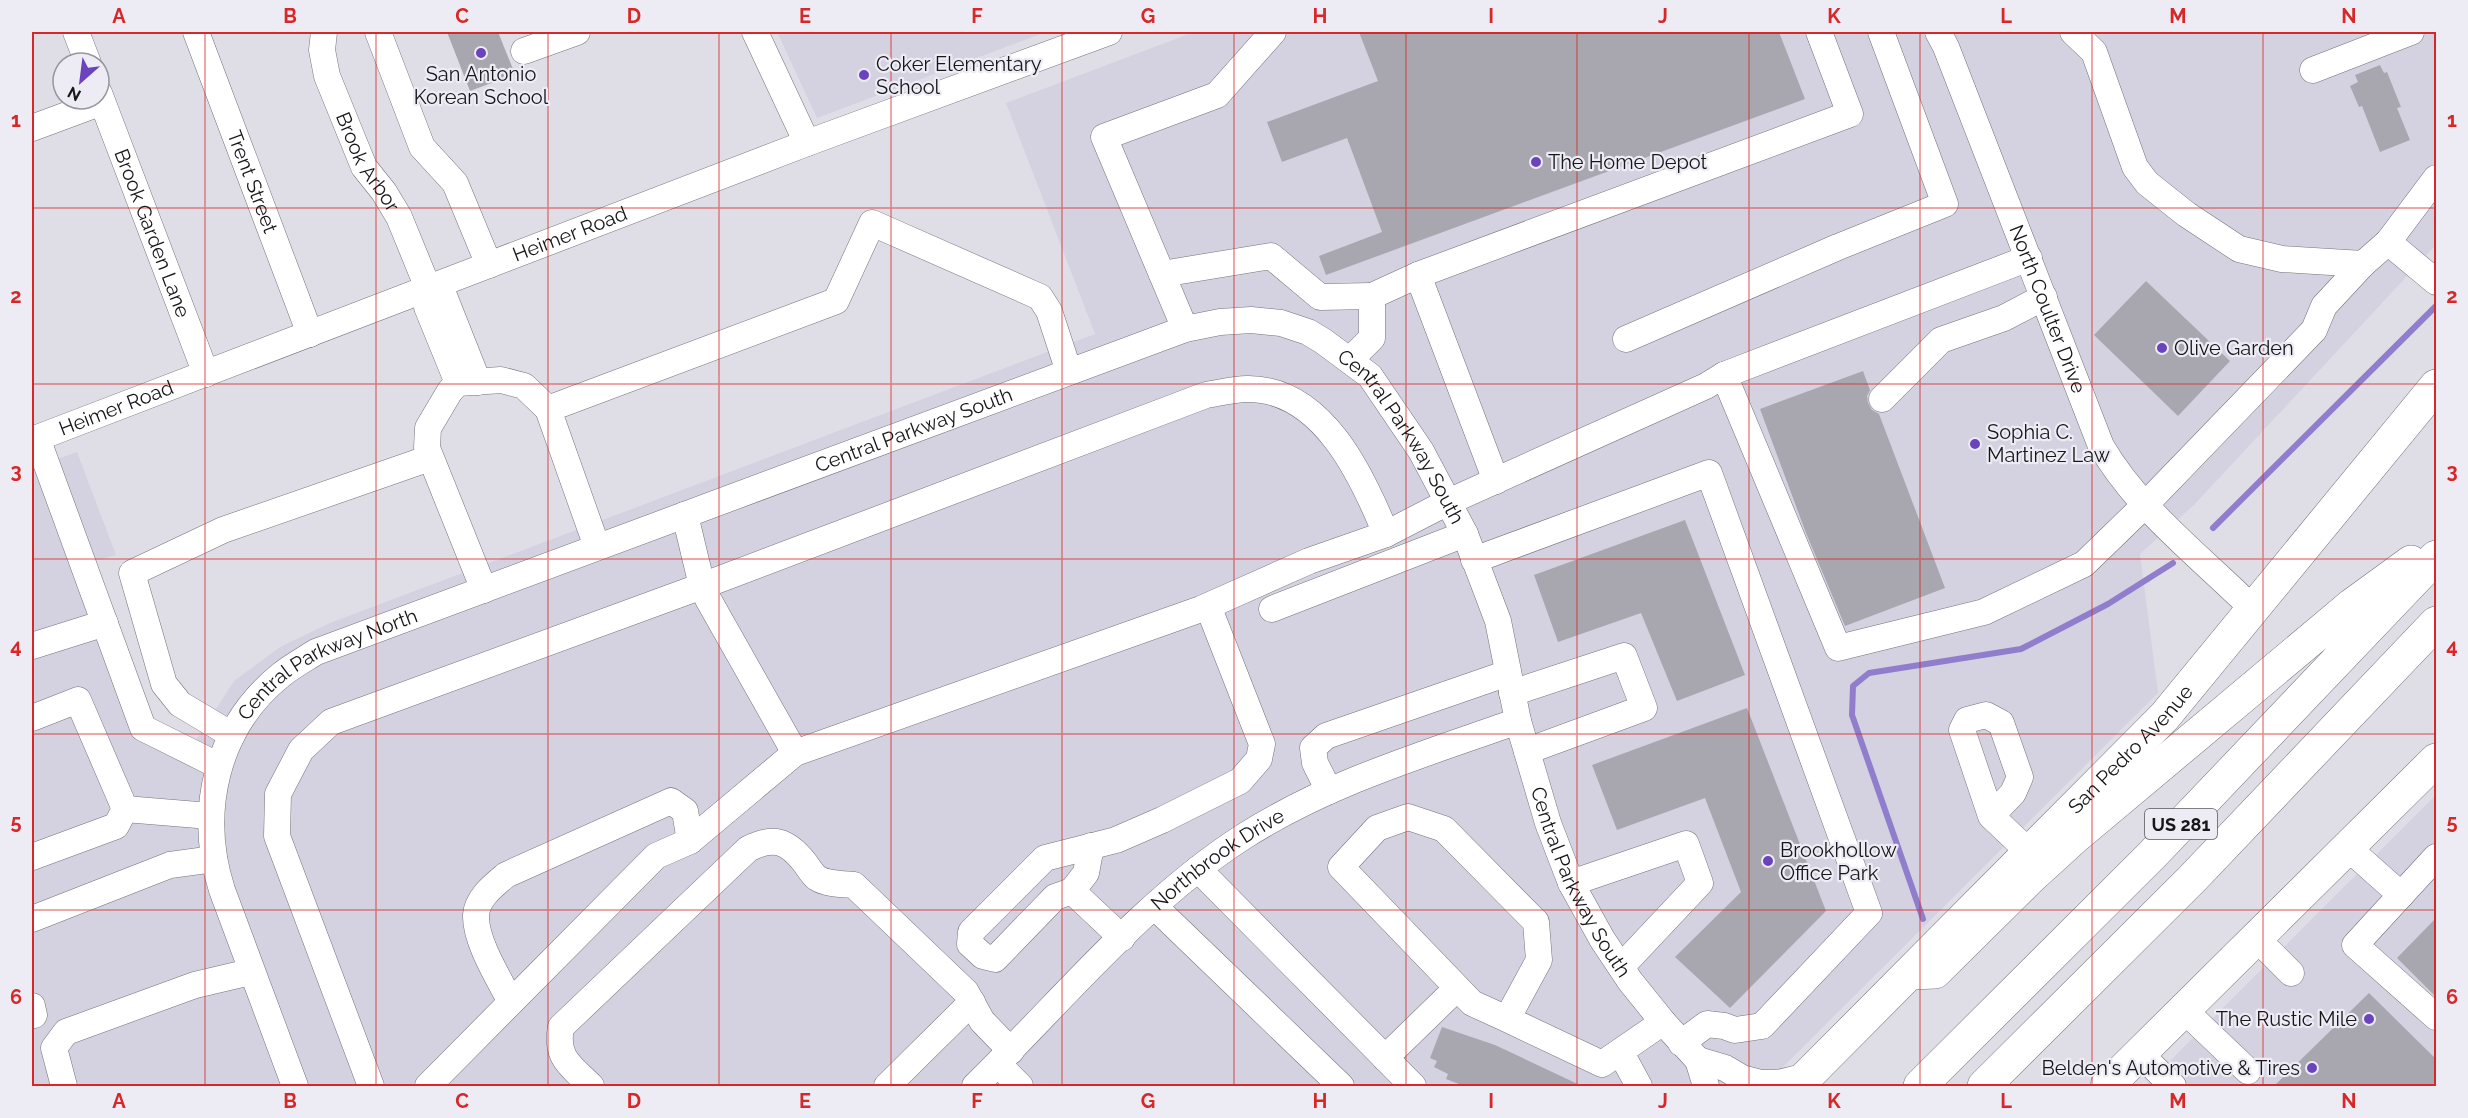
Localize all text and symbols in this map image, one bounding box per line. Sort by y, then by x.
text: A [112,4,126,28]
text: B [283,4,297,28]
text: C [455,4,469,28]
text: D [627,4,641,28]
text: E [799,4,811,28]
text: F [971,4,983,28]
text: G [1141,4,1155,28]
text: H [1313,4,1327,28]
text: I [1488,4,1494,28]
text: J [1658,4,1668,28]
text: K [1827,4,1841,28]
text: L [2000,4,2012,28]
text: M [2169,4,2187,28]
text: N [2341,4,2357,28]
marker: San Antonio Korean School [474,46,488,60]
north arrow [51,51,111,111]
place label: Coker Elementary School [876,52,1042,99]
place label: San Antonio Korean School [414,62,549,109]
marker: Coker Elementary School [857,68,871,82]
text: N [64,83,84,105]
text: 1 [11,108,21,132]
text: 1 [2447,108,2457,132]
street label: Brook Arbor [331,109,405,216]
street label: Trent Street [222,127,283,237]
street label: Brook Garden Lane [109,145,195,321]
place label: The Home Depot [1548,150,1708,174]
marker: The Home Depot [1529,155,1543,169]
street label: Heimer Road [509,201,630,267]
street label: North Coulter Drive [2004,221,2091,397]
text: 2 [10,284,22,308]
text: 2 [2446,284,2458,308]
place label: Olive Garden [2174,336,2294,360]
marker: Olive Garden [2155,341,2169,355]
street label: Central Parkway South [1333,344,1469,528]
street label: Heimer Road [55,375,177,441]
street label: Central Parkway South [812,382,1016,477]
place label: Sophia C. Martinez Law [1987,420,2110,467]
marker: Sophia C. Martinez Law [1968,437,1982,451]
text: 3 [10,459,22,483]
text: 3 [2446,459,2458,483]
street label: Central Parkway North [232,603,421,725]
text: 4 [10,634,22,658]
text: 4 [2446,634,2458,658]
street label: San Pedro Avenue [2063,680,2198,819]
street label: Central Parkway South [1526,784,1636,982]
street label: Northbrook Drive [1146,803,1289,915]
road number: US 281 [2145,809,2217,839]
text: 5 [10,810,22,834]
text: 5 [2446,810,2458,834]
place label: Brookhollow Office Park [1780,838,1897,885]
marker: Brookhollow Office Park [1761,854,1775,868]
text: 6 [10,985,22,1009]
text: 6 [2446,985,2458,1009]
place label: The Rustic Mile [2216,1007,2357,1031]
marker: The Rustic Mile [2362,1012,2376,1026]
place label: Belden's Automotive & Tires [2042,1056,2300,1080]
marker: Belden's Automotive & Tires [2305,1061,2319,1075]
text: A [112,1089,126,1113]
text: B [283,1089,297,1113]
text: C [455,1089,469,1113]
text: D [627,1089,641,1113]
text: E [799,1089,811,1113]
text: F [971,1089,983,1113]
text: G [1141,1089,1155,1113]
text: H [1313,1089,1327,1113]
text: I [1488,1089,1494,1113]
text: J [1658,1089,1668,1113]
text: K [1827,1089,1841,1113]
text: L [2000,1089,2012,1113]
text: M [2169,1089,2187,1113]
text: N [2341,1089,2357,1113]

